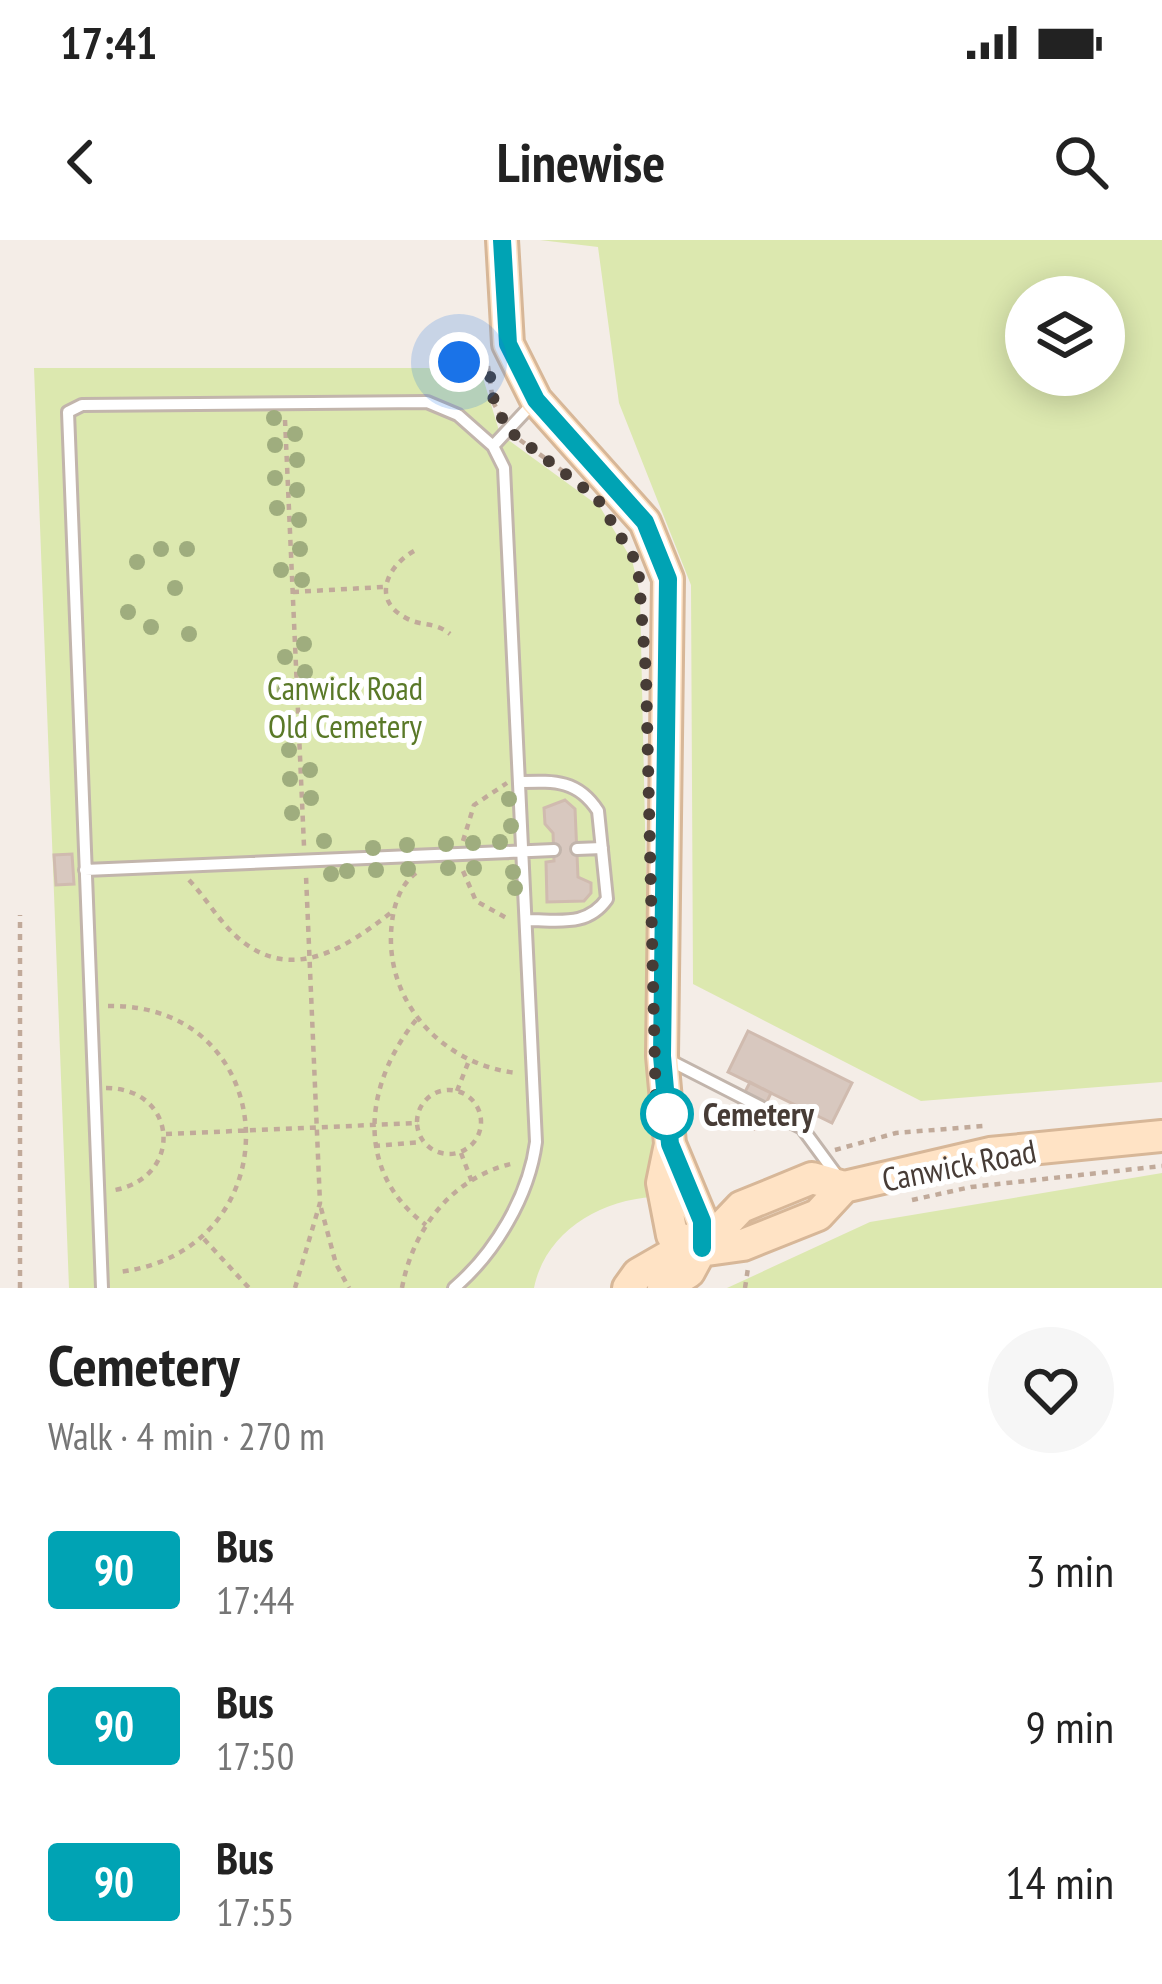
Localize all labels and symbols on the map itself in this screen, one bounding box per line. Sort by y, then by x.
your location [429,332,489,392]
park label: Canwick Road Old Cemetery [267,666,423,747]
marker: Cemetery [642,1089,692,1139]
place label: Cemetery [703,1092,815,1135]
street label: Canwick Road [878,1129,1040,1201]

